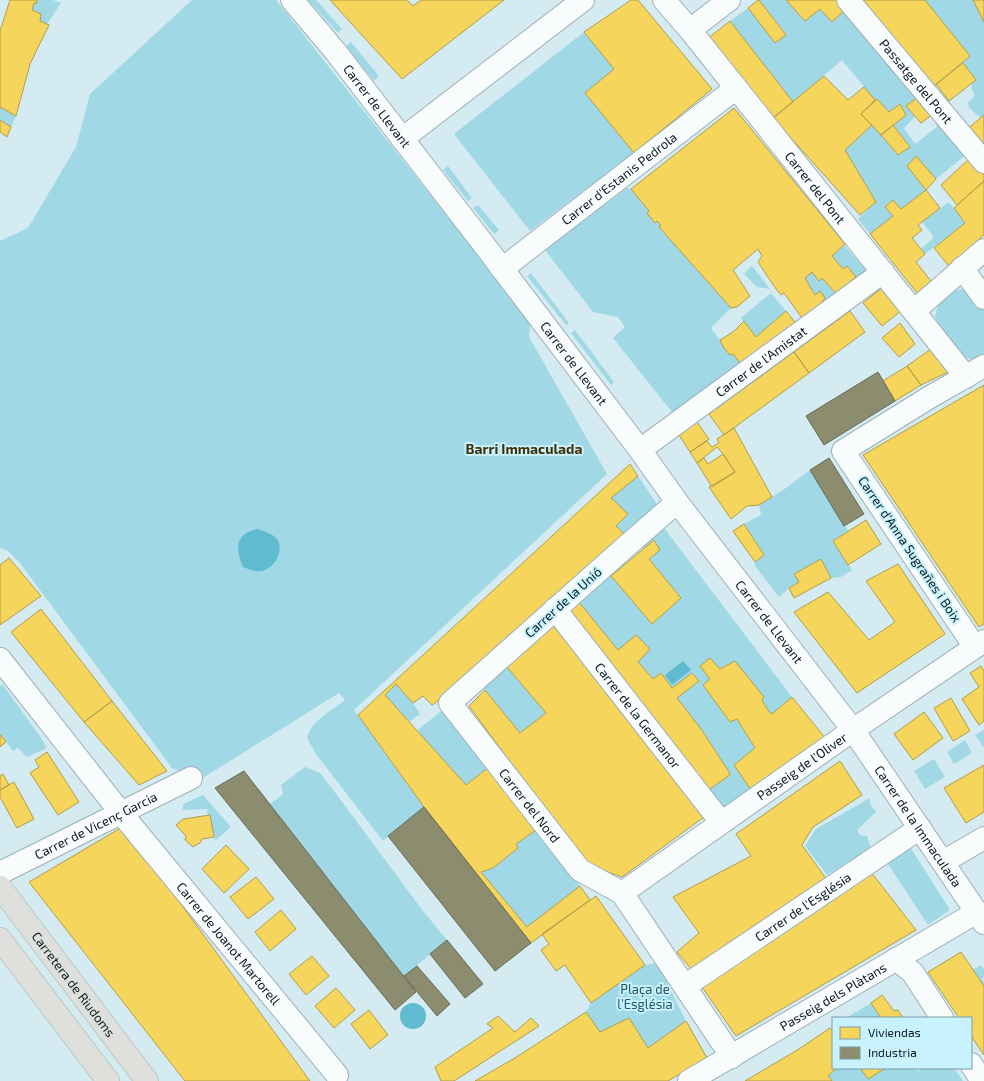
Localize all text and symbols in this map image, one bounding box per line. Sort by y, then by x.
street label: Passatge del Pont [876,36,956,127]
street label: Carrer de Llevant [340,61,414,151]
street label: Carrer d'Estanis Pedrola [558,129,680,228]
street label: Carrer del Pont [782,148,849,227]
street label: Carrer de Llevant [537,318,611,408]
street label: Carrer de l'Amistat [712,323,810,400]
district label: Barri Immaculada [466,440,582,457]
street label: Carrer d'Anna Sugrañes i Boix [855,473,965,625]
street label: Carrer de la Unió [521,563,605,641]
street label: Carrer de Llevant [732,577,807,667]
street label: Carrer de la Germanor [592,659,684,772]
street label: Passeig de l'Oliver [753,729,850,804]
street label: Carrer de la Immaculada [871,762,965,890]
street label: Carrer del Nord [496,765,564,846]
street label: Carrer de Vicenç Garcia [32,788,160,863]
street label: Carrer de l'Església [752,869,854,945]
street label: Carrer de Joanot Martorell [173,879,284,1008]
street label: Carretera de Riudoms [29,928,119,1040]
street label: Passeig dels Plàtans [777,959,889,1034]
park label: Plaça de l'Església [617,981,673,1012]
legend [832,1017,972,1069]
text: Viviendas [868,1025,921,1039]
text: Industria [868,1045,917,1059]

